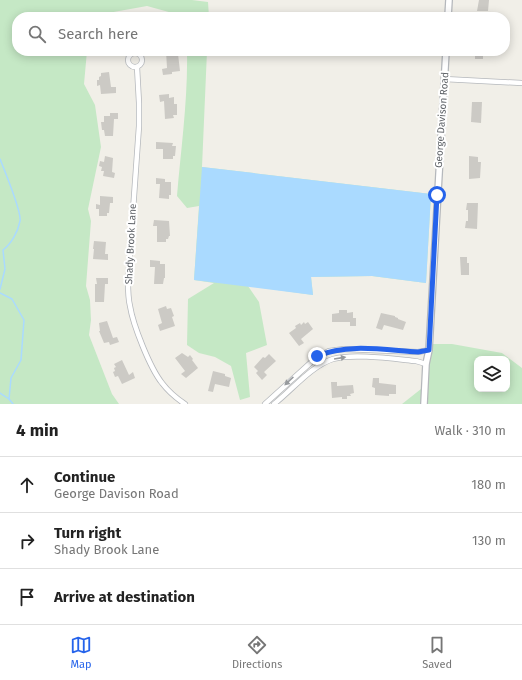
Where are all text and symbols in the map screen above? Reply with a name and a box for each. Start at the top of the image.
search box [12,12,510,56]
icon: search [26,23,48,45]
text: Search here [58,25,138,43]
street label: George Davison Road [433,72,451,168]
route start [428,186,446,204]
street label: Shady Brook Lane [123,203,139,285]
route end [308,347,326,365]
one-way arrow [333,355,346,361]
map controls [474,356,510,392]
button: layers [474,356,510,392]
one-way arrow [284,377,294,386]
text: 4 min [16,420,59,441]
text: Walk · 310 m [435,423,506,438]
text: Continue [54,468,115,486]
icon: ahead [16,474,38,496]
text: 180 m [471,477,506,492]
text: George Davison Road [54,486,179,501]
text: Turn right [54,524,121,542]
icon: right [16,530,38,552]
text: 130 m [472,533,506,548]
text: Shady Brook Lane [54,542,159,557]
icon: arrive [16,586,38,608]
text: Arrive at destination [54,588,195,606]
tab: Map [70,634,92,671]
tab: Directions [232,634,282,671]
tab: Saved [422,634,452,671]

